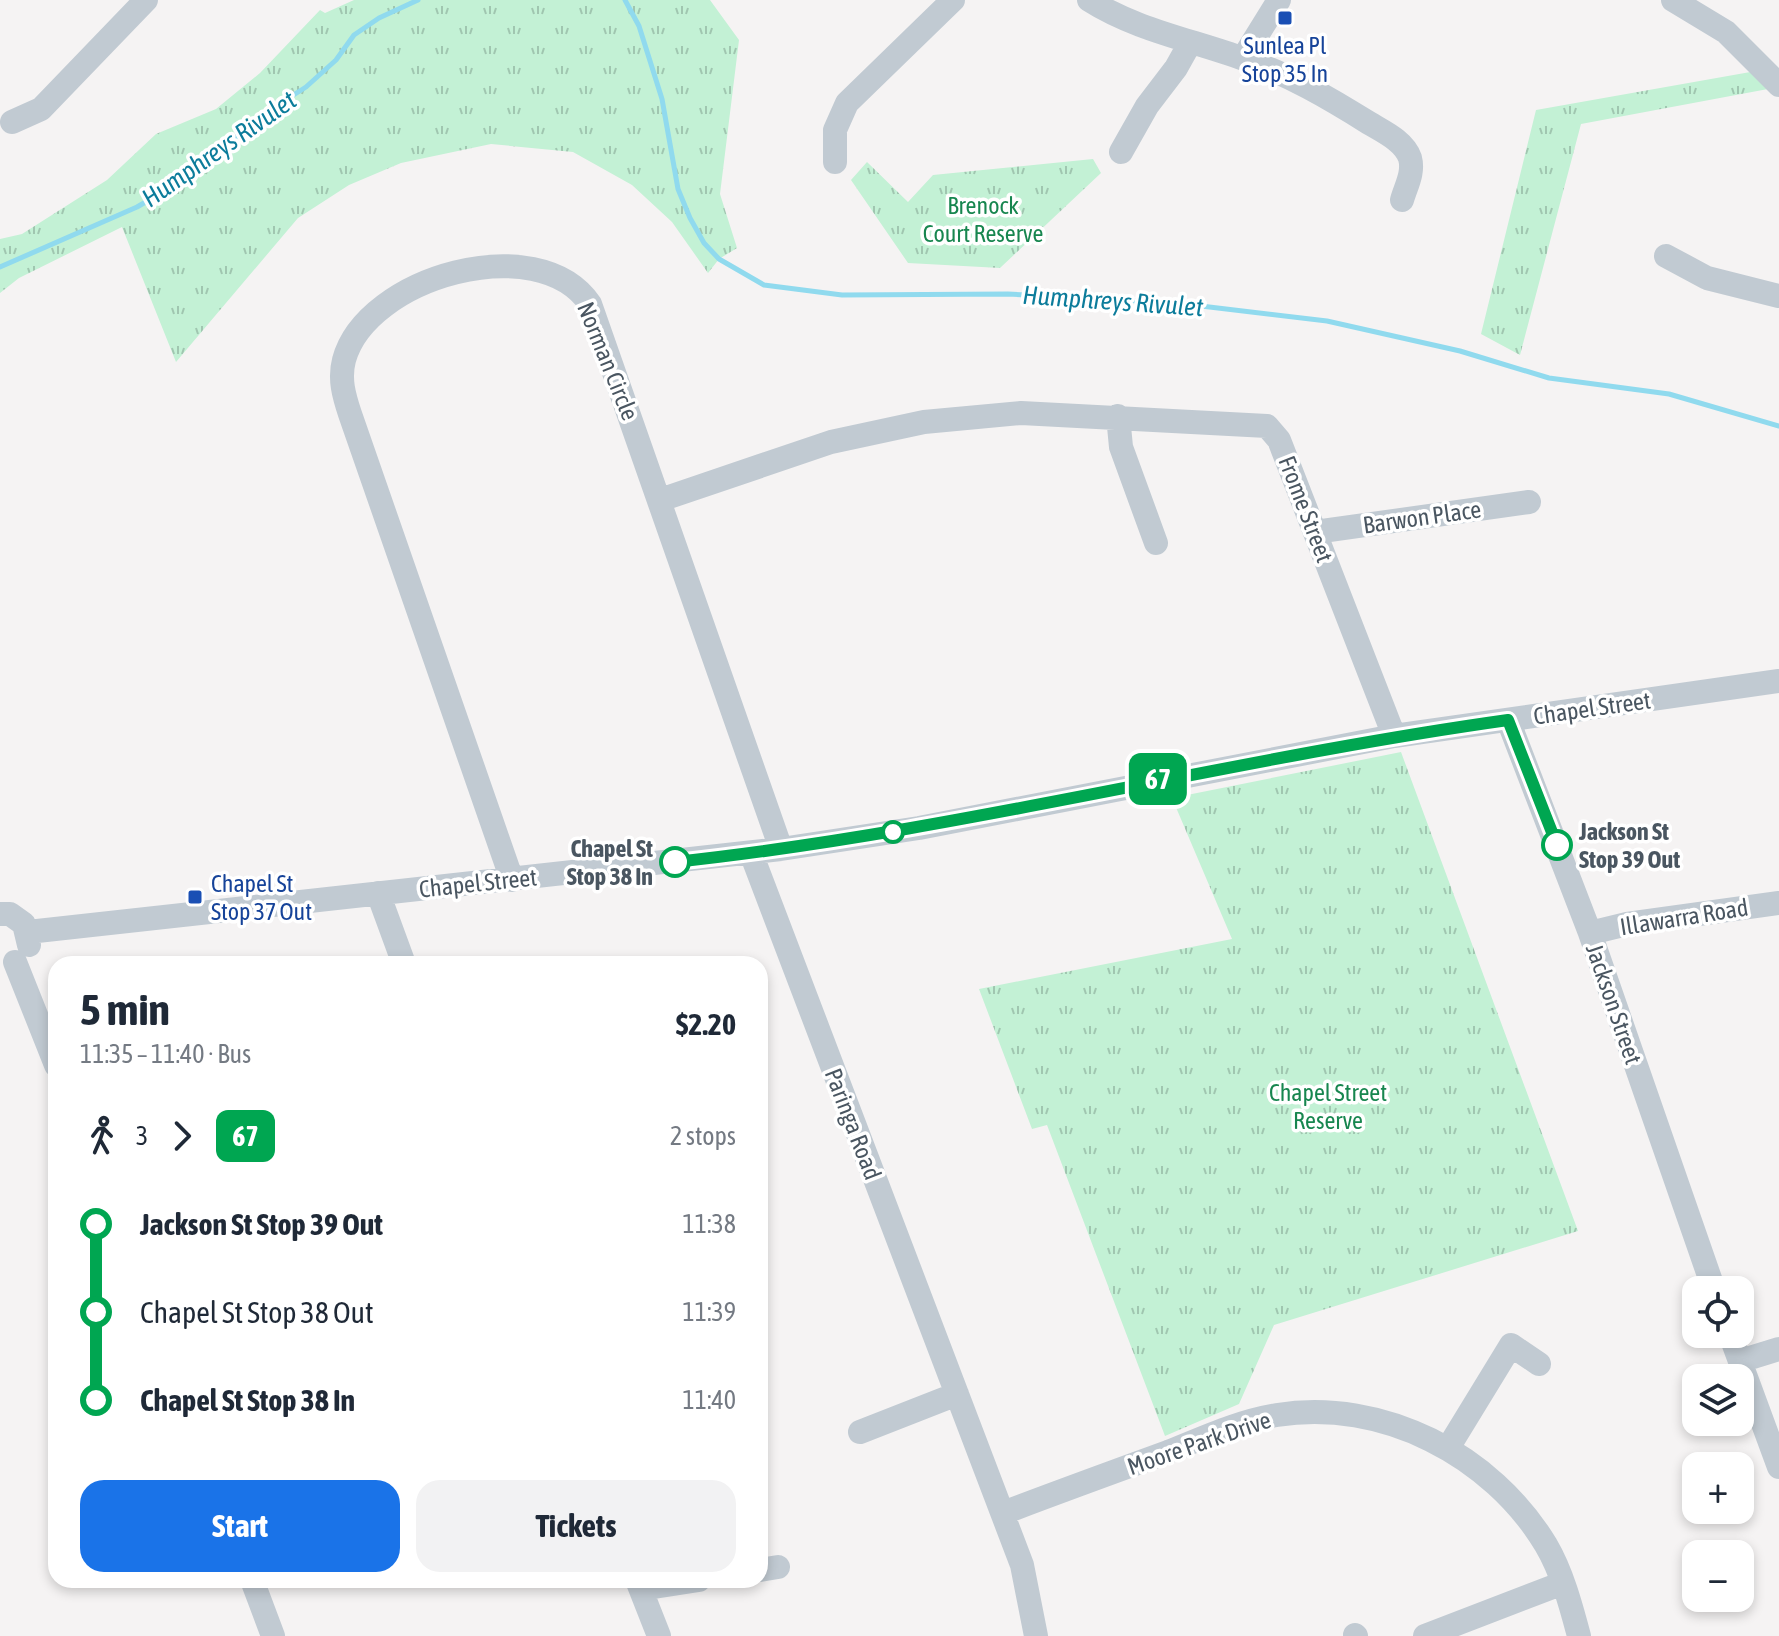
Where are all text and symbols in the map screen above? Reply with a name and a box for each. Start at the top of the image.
marker: Sunlea Pl Stop 35 In [1276,9,1294,27]
place label: Sunlea Pl Stop 35 In [1242,32,1328,87]
water label: Humphreys Rivulet [136,84,302,213]
park label: Brenock Court Reserve [923,192,1043,247]
water label: Humphreys Rivulet [1022,280,1205,322]
street label: Norman Circle [572,298,644,424]
street label: Frome Street [1273,452,1339,566]
street label: Barwon Place [1361,495,1483,539]
street label: Chapel Street [1532,686,1652,730]
line badge: 67 [1122,753,1194,805]
text: 67 [1145,763,1171,795]
place label: Jackson St Stop 39 Out [1578,818,1680,873]
unlabelled marker [882,821,904,843]
marker: Jackson St Stop 39 Out [1542,830,1572,860]
place label: Chapel St Stop 38 In [567,835,653,890]
marker: Chapel St Stop 38 In [660,847,690,877]
street label: Chapel Street [418,863,538,903]
place label: Chapel St Stop 37 Out [211,870,312,925]
marker: Chapel St Stop 37 Out [186,888,204,906]
street label: Illawarra Road [1618,894,1750,940]
street label: Jackson Street [1581,940,1647,1068]
text: 5 min [80,984,170,1034]
text: $2.20 [676,1007,736,1041]
text: 11:35 – 11:40 · Bus [80,1039,251,1069]
street label: Paringa Road [819,1065,887,1183]
park label: Chapel Street Reserve [1269,1079,1387,1134]
icon: walk [80,1114,124,1158]
icon: forward [160,1114,204,1158]
text: 67 [232,1120,259,1152]
text: 3 [136,1121,148,1151]
text: 2 stops [670,1121,736,1151]
text: Jackson St Stop 39 Out [140,1207,383,1241]
text: 11:38 [682,1209,736,1239]
map controls [1682,1276,1754,1612]
button: locate [1682,1276,1754,1348]
text: Chapel St Stop 38 Out [140,1295,374,1329]
text: 11:39 [682,1297,736,1327]
button: layers [1682,1364,1754,1436]
text: Chapel St Stop 38 In [140,1383,355,1417]
text: 11:40 [682,1385,736,1415]
street label: Moore Park Drive [1124,1406,1274,1480]
button: + [1682,1452,1754,1524]
button: Start [80,1480,400,1572]
button: Tickets [416,1480,736,1572]
button: − [1682,1540,1754,1612]

